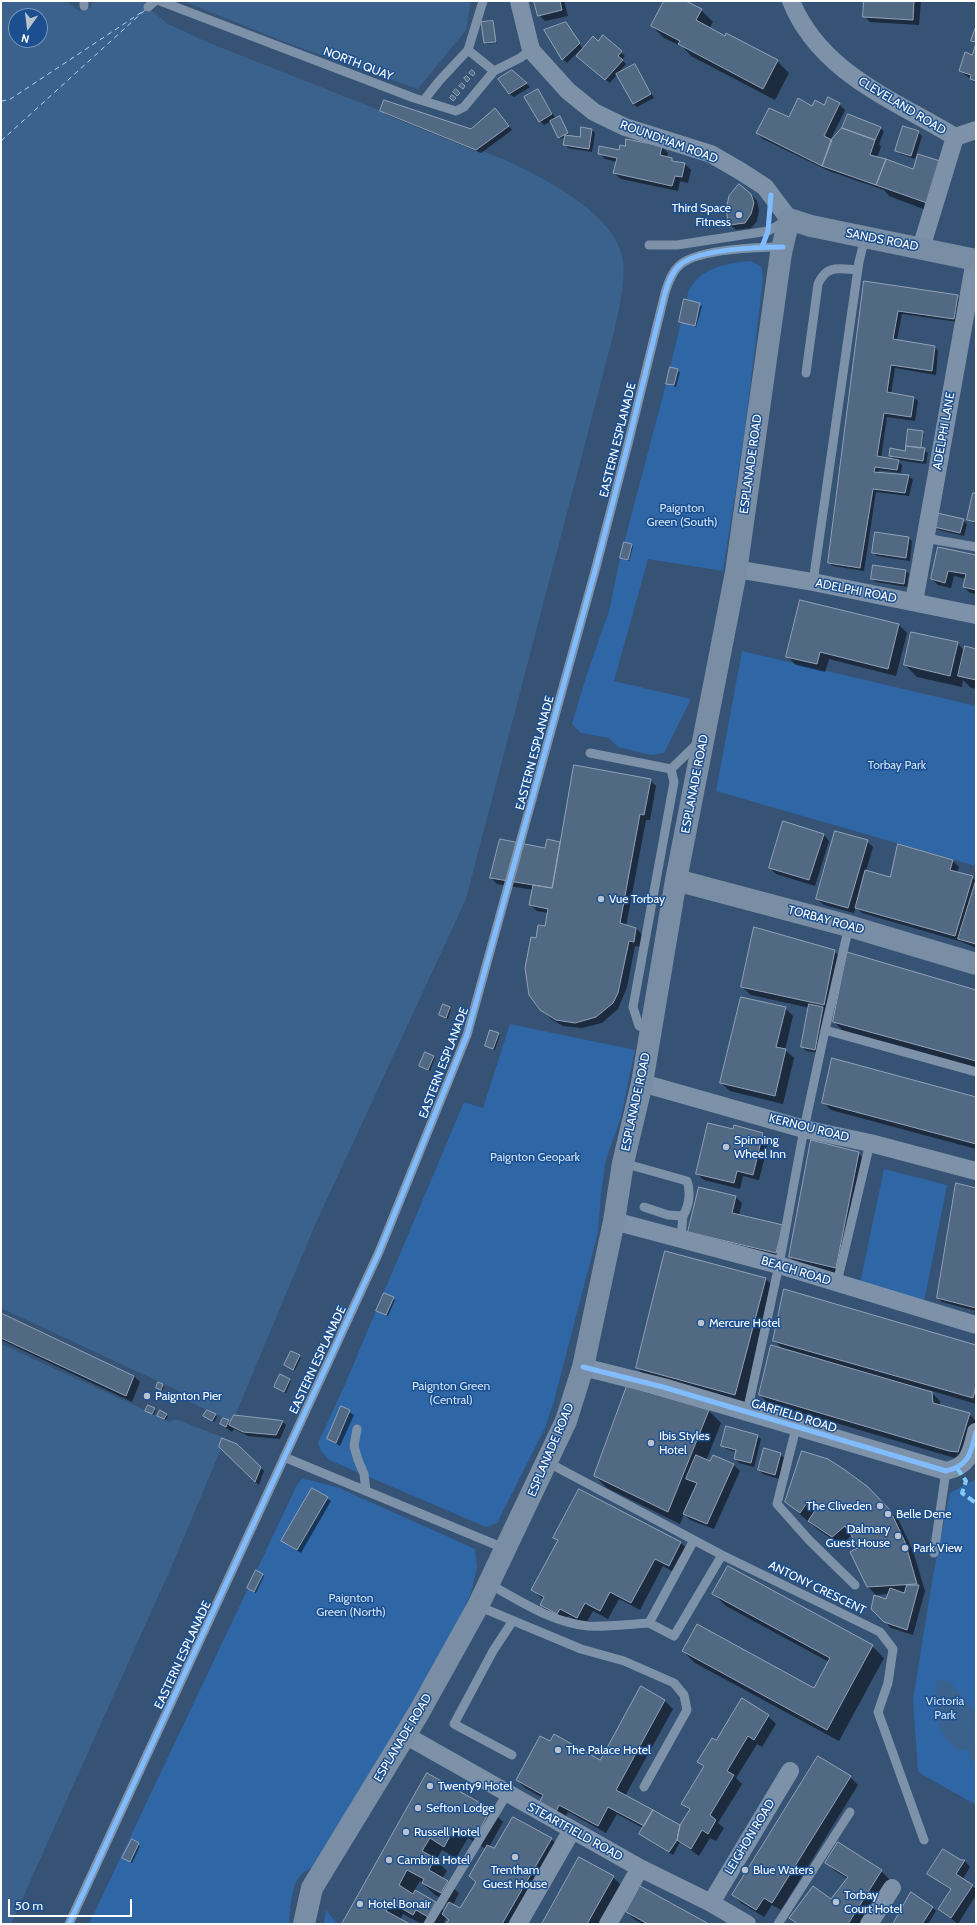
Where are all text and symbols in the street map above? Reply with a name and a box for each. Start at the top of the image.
north arrow [8,8,48,48]
text: N [20,31,31,46]
street label: NORTH QUAY [321,44,395,84]
street label: CLEVELAND ROAD [856,74,948,138]
street label: ROUNDHAM ROAD [618,118,720,166]
place label: Third Space Fitness [672,201,731,229]
marker: Third Space Fitness [734,210,744,220]
street label: SANDS ROAD [844,226,920,254]
street label: EASTERN ESPLANADE [597,381,639,499]
street label: ADELPHI LANE [930,391,958,471]
street label: ESPLANADE ROAD [737,413,765,515]
park label: Paignton Green (South) [647,501,717,529]
street label: ADELPHI ROAD [814,576,898,606]
street label: EASTERN ESPLANADE [513,694,557,812]
street label: ESPLANADE ROAD [678,733,712,835]
park label: Torbay Park [868,758,926,772]
place label: Vue Torbay [609,892,665,906]
marker: Vue Torbay [596,894,606,904]
street label: TORBAY ROAD [786,903,866,937]
street label: EASTERN ESPLANADE [416,1006,472,1120]
street label: ESPLANADE ROAD [619,1051,653,1153]
street label: KERNOU ROAD [767,1111,851,1145]
place label: Spinning Wheel Inn [734,1133,786,1161]
marker: Spinning Wheel Inn [721,1142,731,1152]
park label: Paignton Geopark [490,1150,580,1164]
street label: BEACH ROAD [759,1254,833,1288]
street label: EASTERN ESPLANADE [287,1304,349,1416]
place label: Mercure Hotel [709,1316,780,1330]
marker: Mercure Hotel [696,1318,706,1328]
park label: Paignton Green (Central) [412,1379,490,1407]
place label: Paignton Pier [155,1389,222,1403]
marker: Paignton Pier [142,1391,152,1401]
street label: GARFIELD ROAD [750,1396,838,1436]
street label: ESPLANADE ROAD [525,1401,577,1499]
place label: Ibis Styles Hotel [659,1429,710,1457]
marker: Ibis Styles Hotel [646,1438,656,1448]
place label: The Cliveden [806,1499,872,1513]
marker: The Cliveden [875,1501,885,1511]
place label: Belle Dene [896,1507,951,1521]
marker: Belle Dene [883,1509,893,1519]
place label: Dalmary Guest House [826,1522,890,1550]
marker: Dalmary Guest House [893,1531,903,1541]
place label: Park View [913,1541,963,1555]
marker: Park View [900,1543,910,1553]
street label: ANTONY CRESCENT [766,1558,868,1618]
park label: Paignton Green (North) [316,1591,386,1619]
street label: EASTERN ESPLANADE [152,1599,214,1711]
street label: ESPLANADE ROAD [371,1691,435,1785]
park label: Victoria Park [926,1694,964,1722]
place label: The Palace Hotel [566,1743,651,1757]
marker: The Palace Hotel [553,1745,563,1755]
place label: Twenty9 Hotel [438,1779,512,1793]
marker: Twenty9 Hotel [425,1781,435,1791]
street label: LEIGHON ROAD [722,1797,778,1877]
street label: STEARTFIELD ROAD [525,1800,625,1864]
place label: Sefton Lodge [426,1801,494,1815]
marker: Sefton Lodge [413,1803,423,1813]
place label: Russell Hotel [414,1825,480,1839]
marker: Russell Hotel [401,1827,411,1837]
marker: Trentham Guest House [510,1852,520,1862]
place label: Cambria Hotel [397,1853,470,1867]
marker: Cambria Hotel [384,1855,394,1865]
place label: Trentham Guest House [483,1863,547,1891]
place label: Blue Waters [753,1863,813,1877]
marker: Blue Waters [740,1865,750,1875]
place label: Torbay Court Hotel [844,1888,902,1916]
scale bar [10,1891,134,1917]
place label: Hotel Bonair [368,1897,431,1911]
marker: Torbay Court Hotel [831,1897,841,1907]
text: 50 m [15,1898,43,1913]
marker: Hotel Bonair [355,1899,365,1909]

